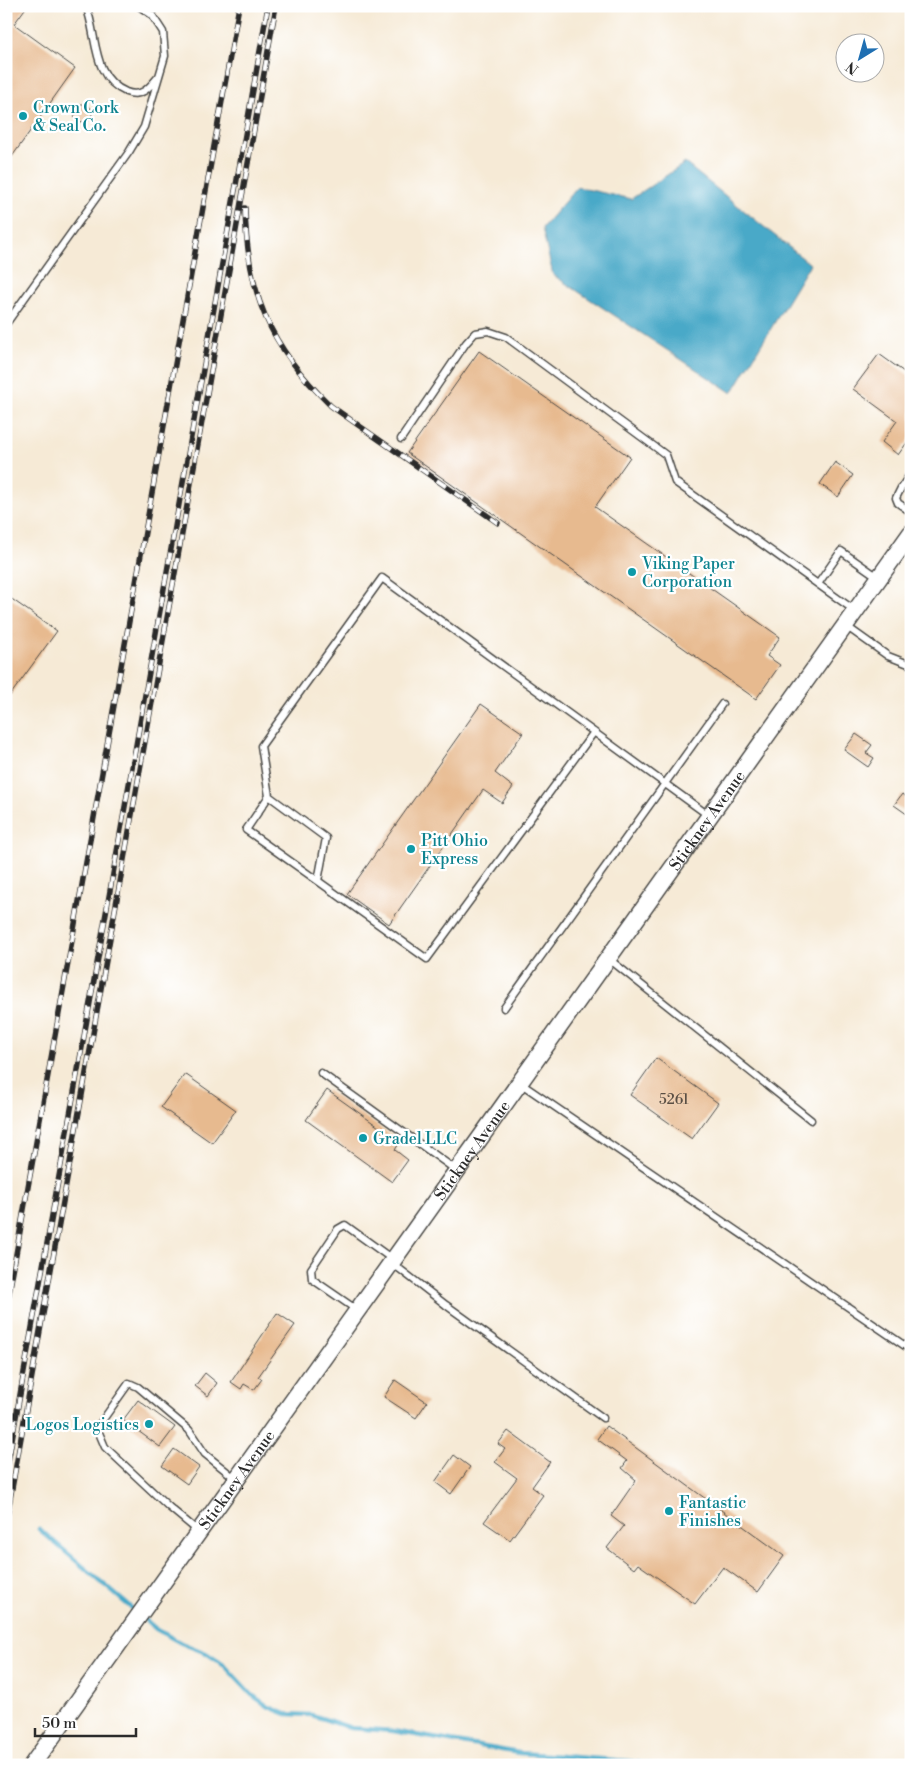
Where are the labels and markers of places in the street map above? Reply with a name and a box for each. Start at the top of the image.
place label: Crown Cork & Seal Co. [33,98,120,136]
marker: Crown Cork & Seal Co. [17,110,29,122]
place label: Viking Paper Corporation [641,554,735,592]
marker: Viking Paper Corporation [626,566,638,578]
place label: Pitt Ohio Express [421,831,488,869]
marker: Pitt Ohio Express [405,843,417,855]
place label: Gradel LLC [373,1129,457,1149]
marker: Gradel LLC [357,1132,369,1144]
place label: Logos Logistics [26,1415,139,1435]
marker: Logos Logistics [143,1418,155,1430]
place label: Fantastic Finishes [679,1493,746,1531]
marker: Fantastic Finishes [663,1505,675,1517]

